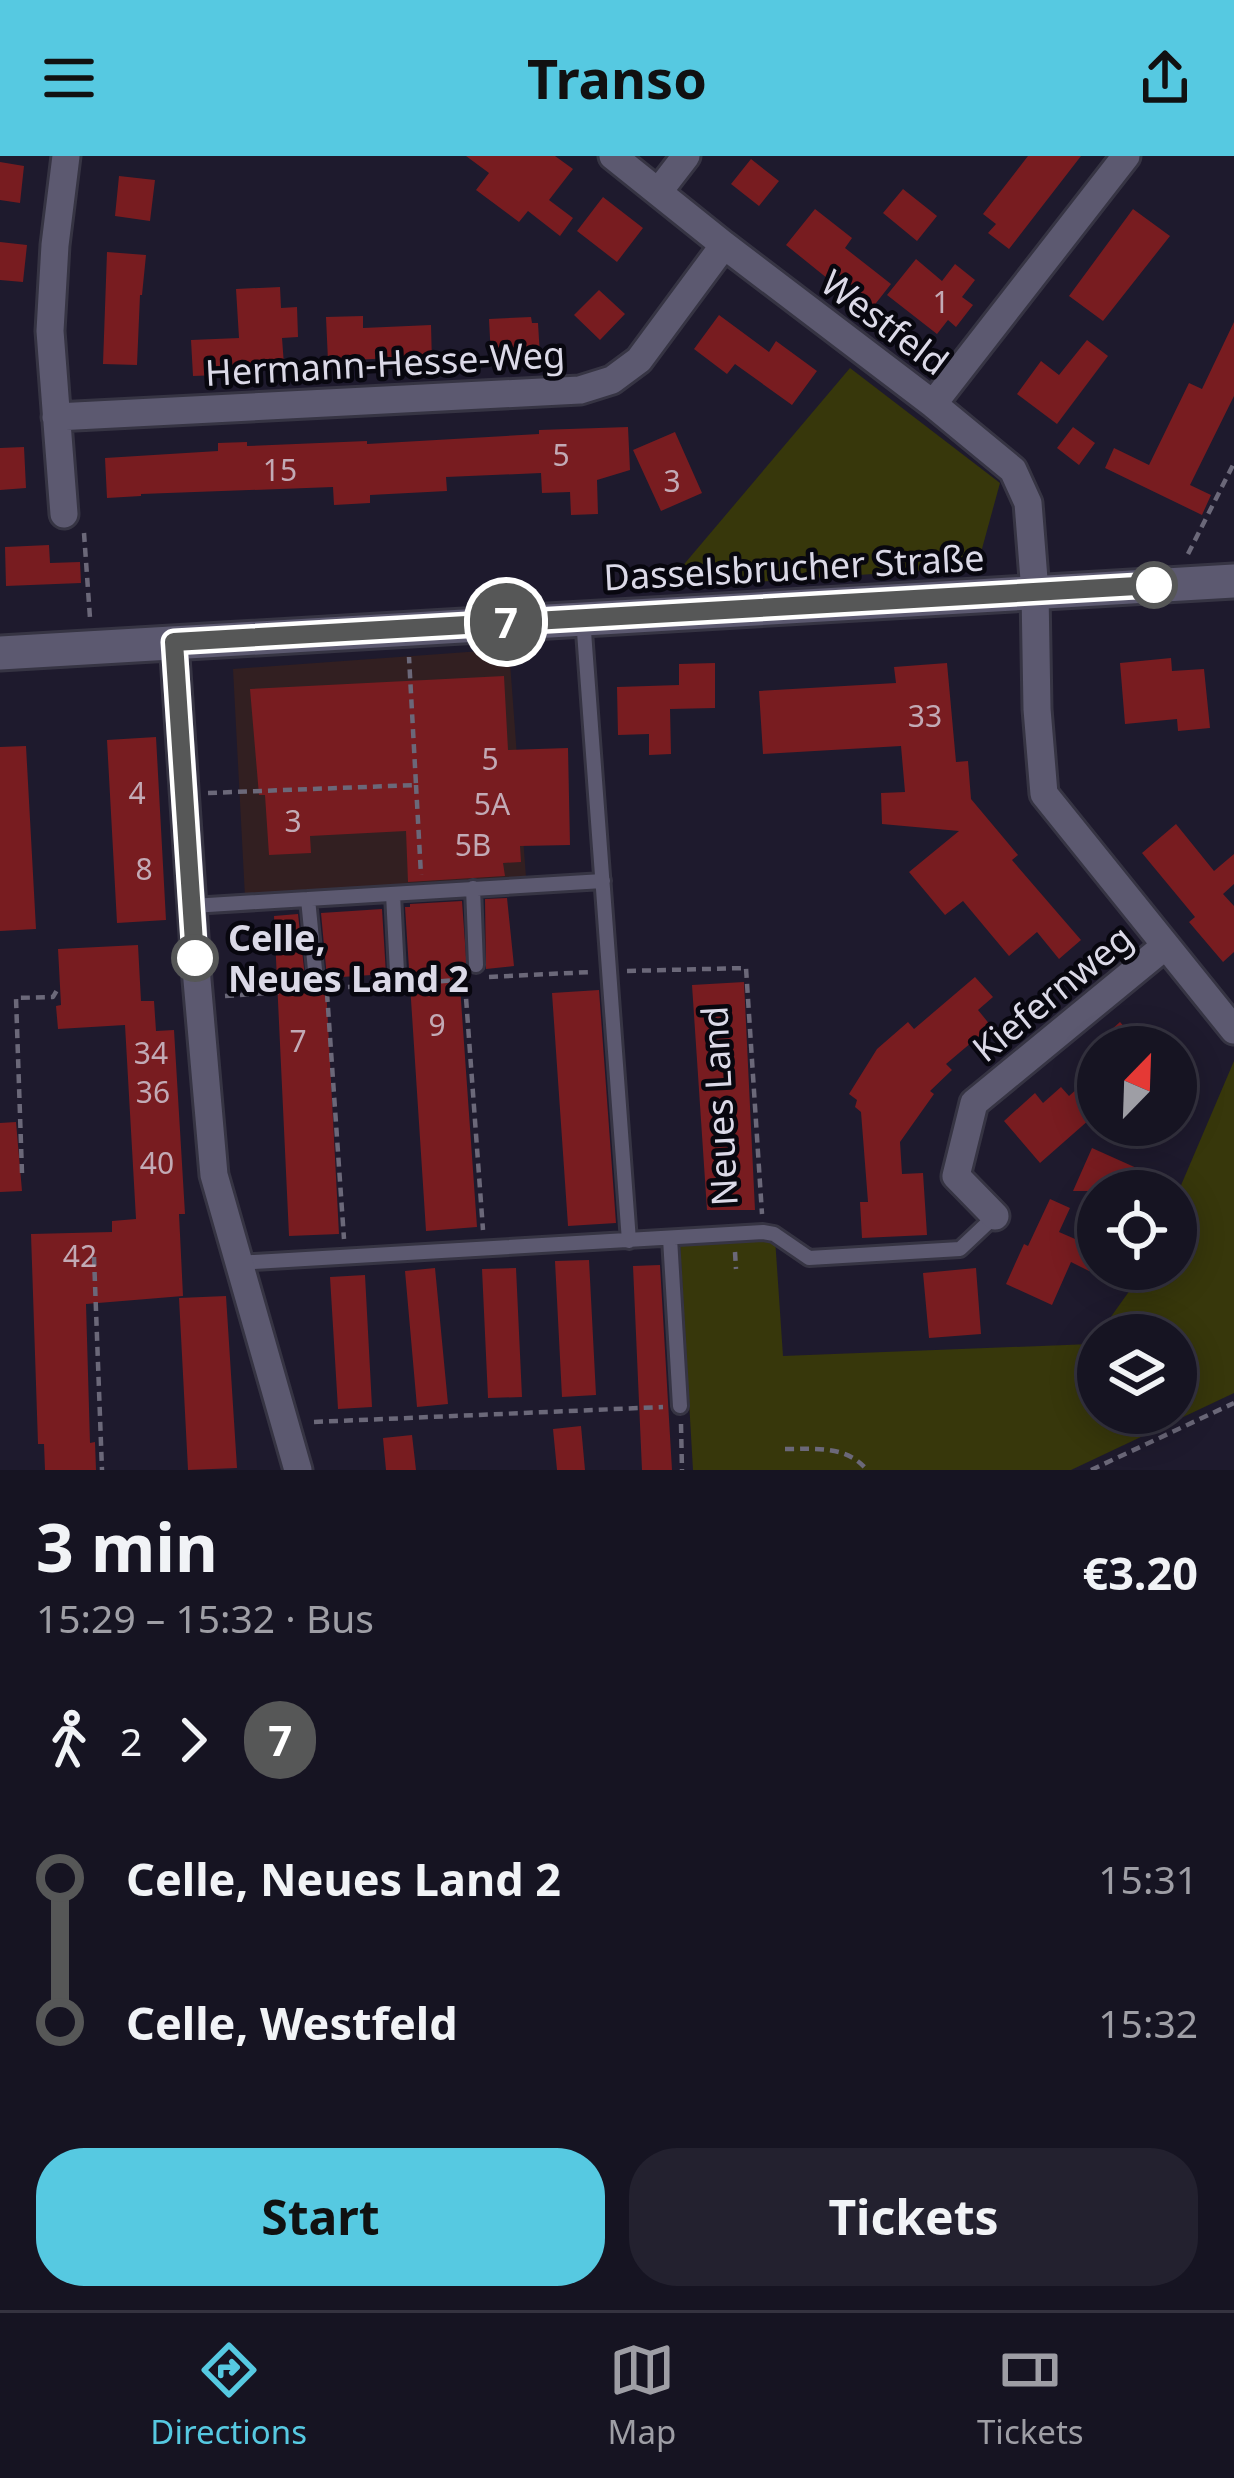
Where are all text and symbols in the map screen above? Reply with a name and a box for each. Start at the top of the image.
text: Transo [527,41,707,115]
icon: menu [36,45,102,111]
icon: share [1132,45,1198,111]
street label: Westfeld [811,258,959,386]
house number: 1 [932,281,950,322]
street label: Hermann-Hesse-Weg [204,329,566,397]
house number: 5 [552,434,570,475]
house number: 15 [263,449,297,490]
house number: 3 [663,460,681,501]
street label: Dasselsbrucher Straße [602,533,986,601]
unlabelled marker [1132,563,1176,607]
line badge: 7 [467,583,545,661]
text: 7 [494,593,518,650]
house number: 33 [908,695,942,736]
house number: 5 [481,738,499,779]
house number: 4 [128,772,146,813]
house number: 5A [474,783,511,824]
house number: 3 [284,800,302,841]
house number: 5B [455,824,491,865]
house number: 8 [135,848,153,889]
place label: Celle, Neues Land 2 [228,913,469,1003]
street label: Kiefernweg [962,913,1142,1073]
marker: Celle, Neues Land 2 [173,936,217,980]
house number: 9 [428,1004,446,1045]
street label: Neues Land [689,1005,749,1207]
house number: 7 [289,1020,307,1061]
north arrow [1077,1026,1197,1146]
map controls [1077,1026,1197,1434]
house number: 34 [134,1032,168,1073]
house number: 36 [136,1071,170,1112]
house number: 40 [140,1142,174,1183]
button: locate [1077,1170,1197,1290]
house number: 42 [63,1235,97,1276]
button: layers [1077,1314,1197,1434]
text: 3 min [36,1501,218,1591]
text: €3.20 [1082,1542,1198,1603]
text: 15:29 – 15:32 · Bus [36,1591,374,1644]
icon: walk [36,1707,102,1773]
icon: forward [160,1707,226,1773]
text: 7 [268,1711,292,1768]
text: 2 [120,1714,142,1767]
text: Celle, Neues Land 2 [126,1848,561,1909]
text: 15:31 [1098,1852,1198,1905]
text: Celle, Westfeld [126,1992,458,2053]
text: 15:32 [1098,1996,1198,2049]
button: Start [36,2148,605,2286]
button: Tickets [629,2148,1198,2286]
tab: Directions [150,2337,307,2454]
tab: Map [608,2337,676,2454]
tab: Tickets [977,2337,1084,2454]

